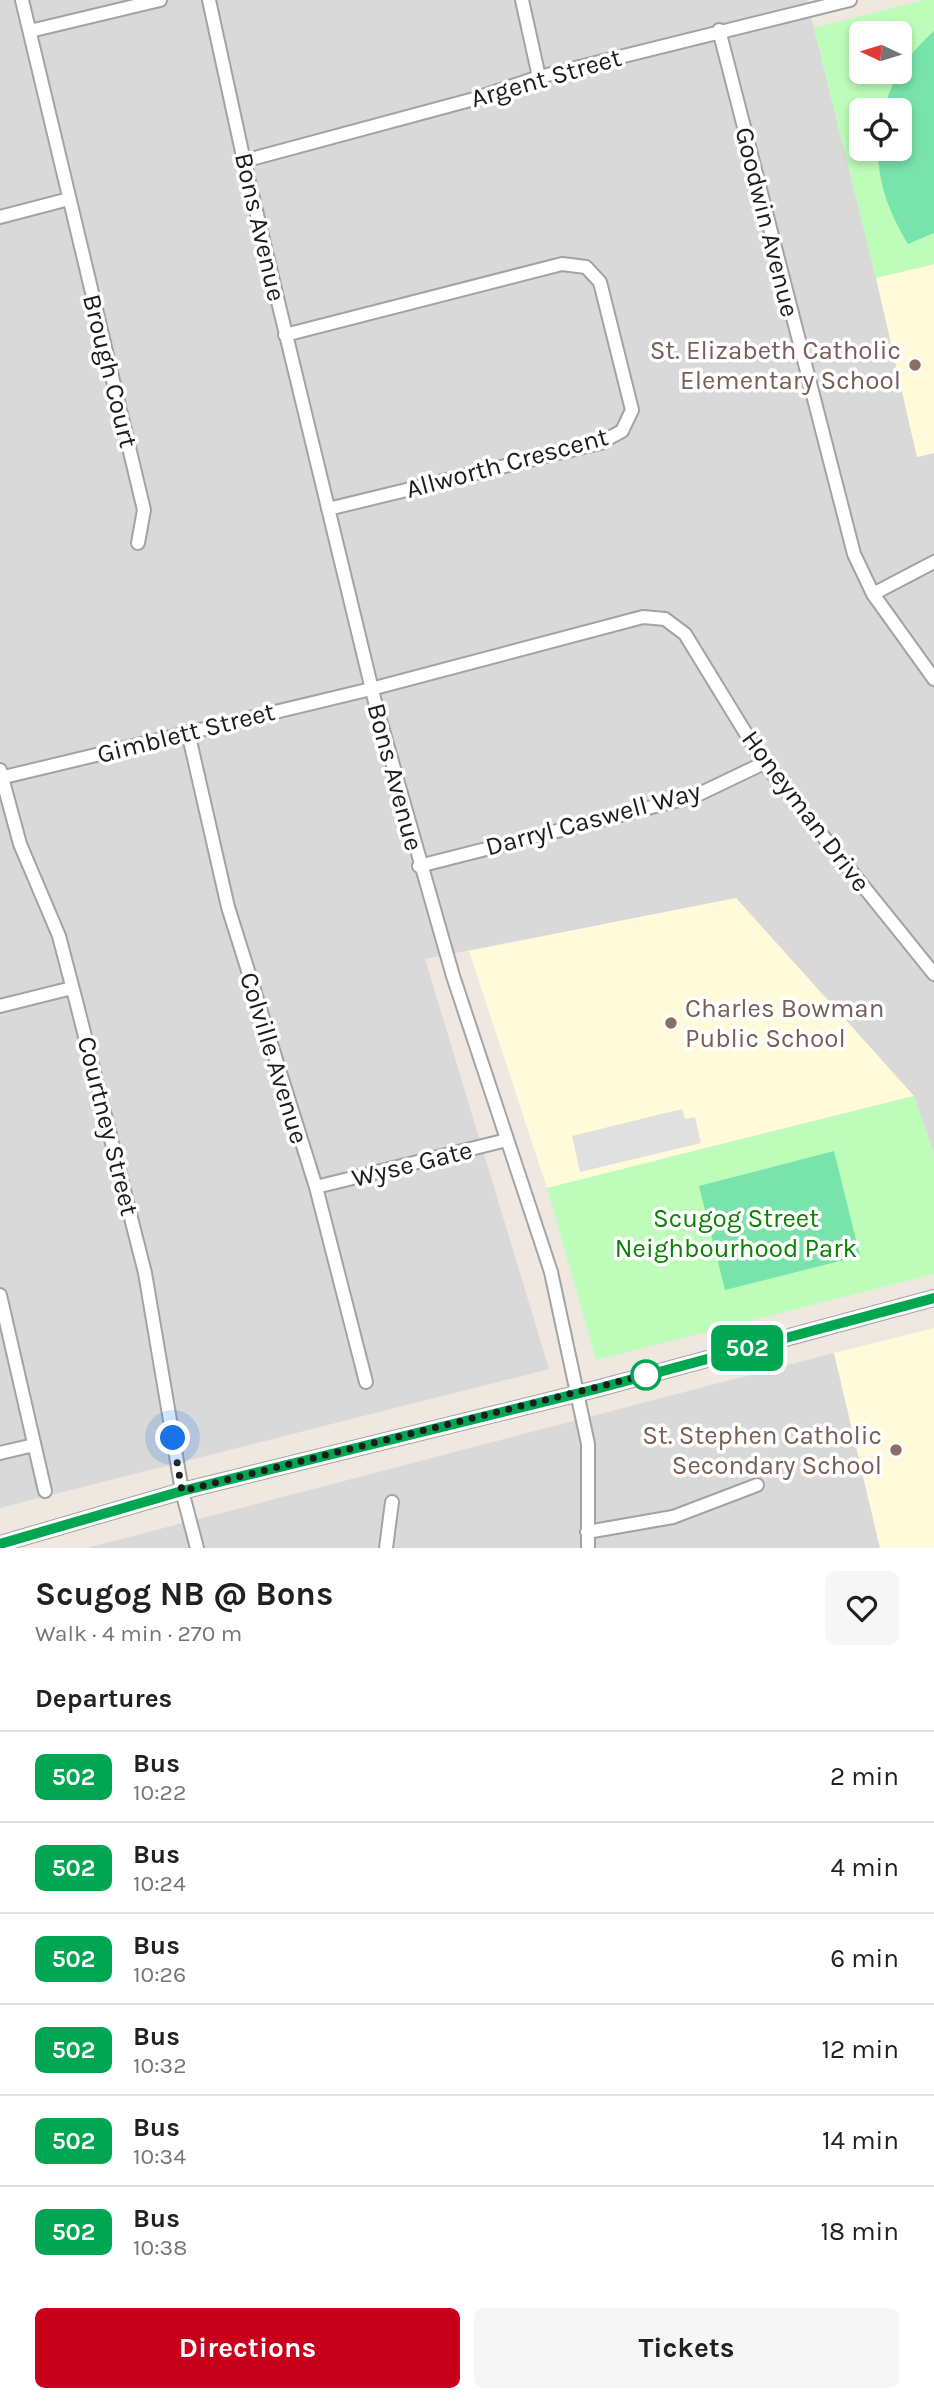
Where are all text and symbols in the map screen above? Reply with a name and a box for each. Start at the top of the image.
north arrow [849,21,912,84]
map controls [849,21,912,161]
street label: Argent Street [467,42,625,114]
button: locate [849,98,912,161]
street label: Goodwin Avenue [728,124,806,320]
street label: Bons Avenue [228,150,292,304]
street label: Brough Court [76,291,144,451]
place label: St. Elizabeth Catholic Elementary School [650,335,901,396]
marker: St. Elizabeth Catholic Elementary School [907,357,923,373]
street label: Allworth Crescent [402,421,612,505]
street label: Gimblett Street [94,696,278,770]
street label: Bons Avenue [360,700,430,854]
street label: Honeyman Drive [735,724,877,898]
street label: Darryl Caswell Way [482,775,704,863]
street label: Colville Avenue [233,968,315,1148]
place label: Charles Bowman Public School [685,993,884,1054]
marker: Charles Bowman Public School [663,1015,679,1031]
street label: Courtney Street [71,1033,145,1219]
street label: Wyse Gate [349,1134,475,1194]
park label: Scugog Street Neighbourhood Park [615,1203,857,1264]
line badge: 502 [707,1325,787,1371]
text: 502 [725,1334,769,1362]
unlabelled marker [631,1360,661,1390]
your location [155,1420,190,1455]
place label: St. Stephen Catholic Secondary School [642,1420,882,1481]
marker: St. Stephen Catholic Secondary School [888,1442,904,1458]
button: heart [825,1571,899,1645]
text: Scugog NB @ Bons [35,1575,333,1613]
text: Walk · 4 min · 270 m [35,1620,242,1647]
text: Departures [35,1683,172,1714]
text: Bus [133,1748,180,1779]
text: 2 min [830,1761,899,1792]
text: 502 [52,1763,95,1791]
text: 10:22 [133,1779,186,1806]
text: Bus [133,1839,180,1870]
text: 4 min [831,1852,899,1883]
text: 502 [52,1854,95,1882]
text: 10:24 [133,1870,186,1897]
text: Bus [133,1930,180,1961]
text: 6 min [830,1943,899,1974]
text: 502 [52,1945,95,1973]
text: 10:26 [133,1961,186,1988]
text: Bus [133,2021,180,2052]
text: 12 min [821,2034,899,2065]
text: 502 [52,2036,95,2064]
text: 10:32 [133,2052,186,2079]
text: Bus [133,2112,180,2143]
text: 14 min [822,2125,899,2156]
text: 502 [52,2127,95,2155]
text: 10:34 [133,2143,186,2170]
text: Bus [133,2203,180,2234]
text: 18 min [820,2216,899,2247]
text: 502 [52,2218,95,2246]
text: 10:38 [133,2234,187,2261]
button: Directions [35,2308,460,2388]
button: Tickets [474,2308,899,2388]

